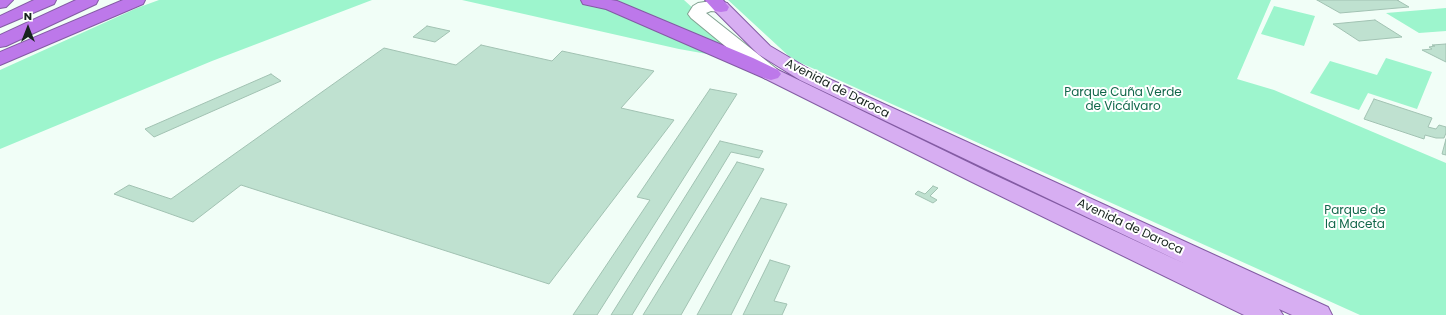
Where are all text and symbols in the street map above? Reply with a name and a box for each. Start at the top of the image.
north arrow [8,8,48,48]
text: N [24,8,32,24]
street label: Avenida de Daroca [782,56,892,122]
park label: Parque Cuña Verde de Vicálvaro [1064,86,1182,114]
street label: Avenida de Daroca [1075,196,1185,258]
park label: Parque de la Maceta [1324,204,1386,232]

